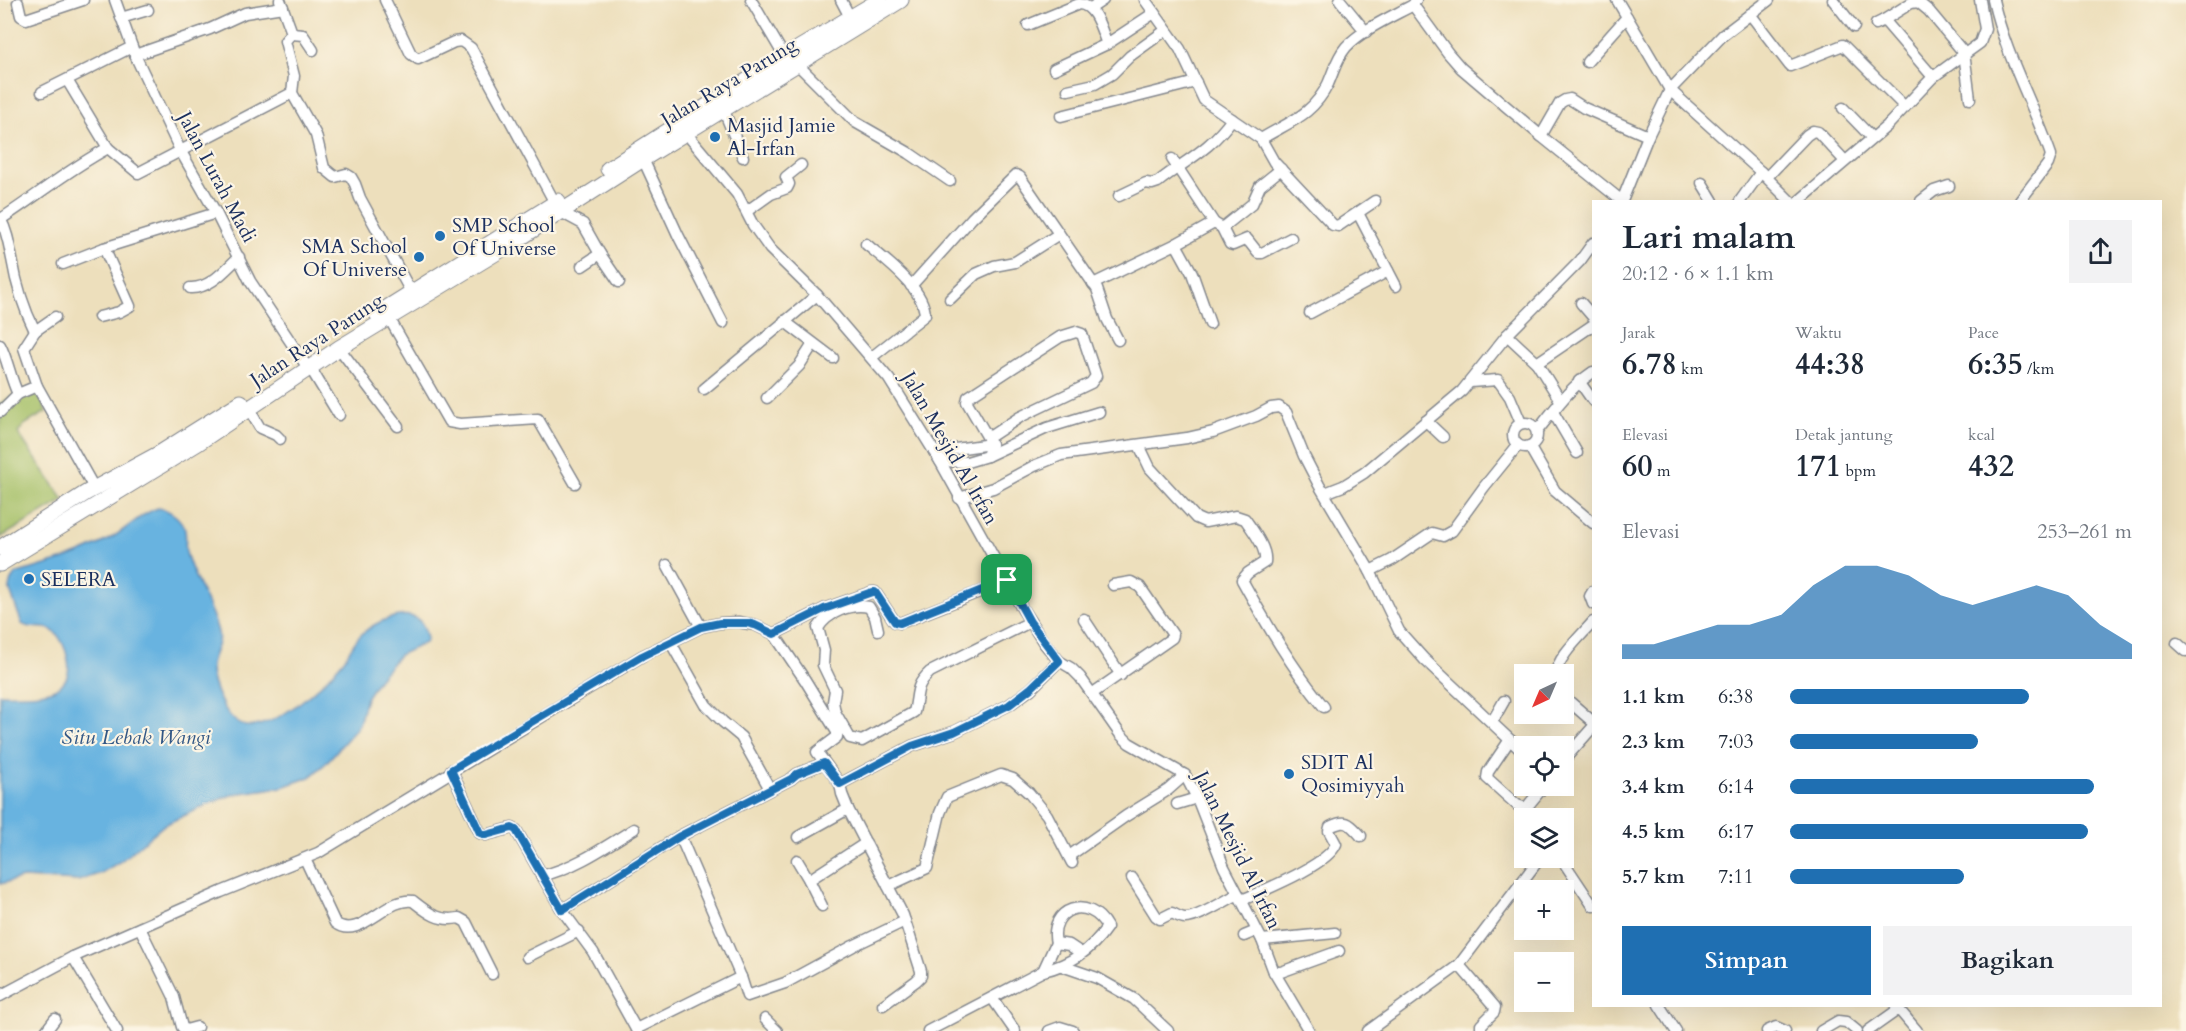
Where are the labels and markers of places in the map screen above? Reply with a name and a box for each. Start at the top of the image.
place label: Masjid Jamie Al-Irfan [727,112,835,162]
marker: Masjid Jamie Al-Irfan [708,130,722,144]
place label: SMP School Of Universe [452,212,556,262]
marker: SMP School Of Universe [433,229,447,243]
place label: SMA School Of Universe [302,233,407,283]
marker: SMA School Of Universe [412,250,426,264]
pin [981,554,1032,605]
place label: SELERA [41,566,117,593]
marker: SELERA [22,572,36,586]
place label: SDIT Al Qosimiyyah [1301,749,1405,799]
marker: SDIT Al Qosimiyyah [1282,767,1296,781]

